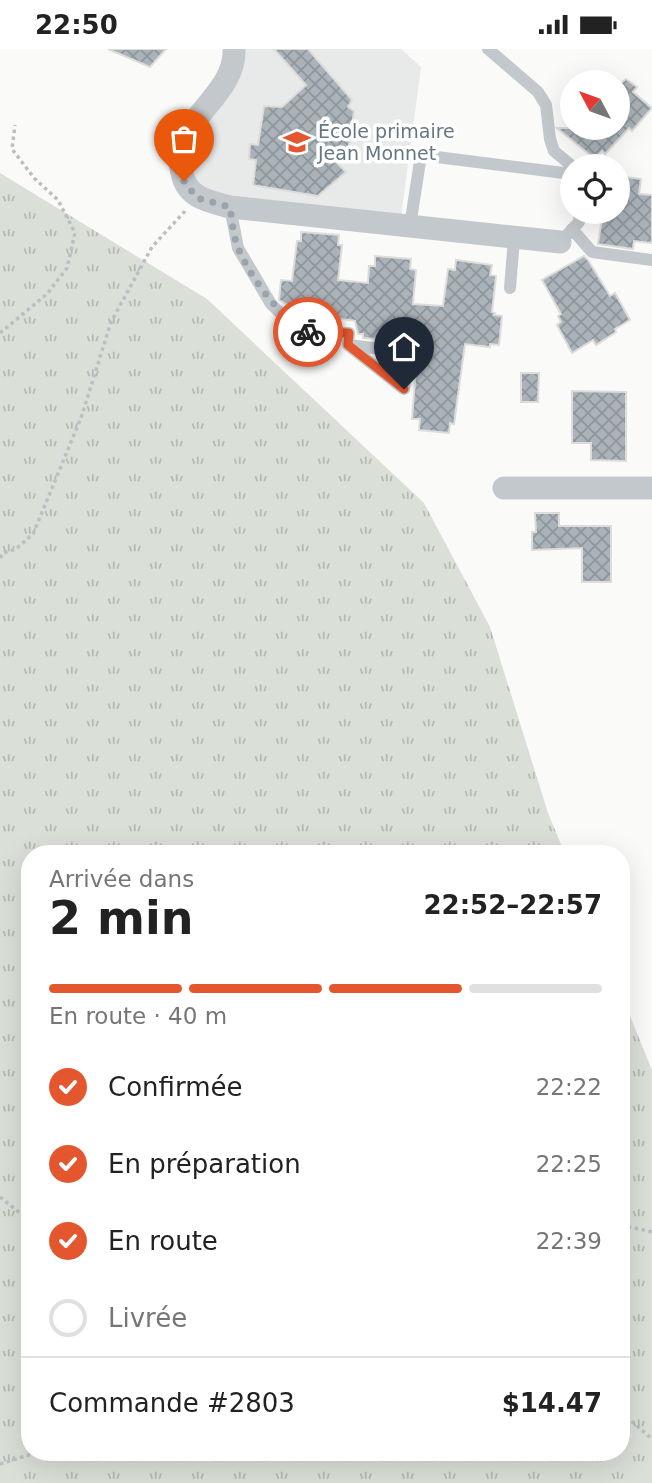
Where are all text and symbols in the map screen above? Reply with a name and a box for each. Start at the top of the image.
text: 22:50 [35,10,118,40]
north arrow [560,70,630,140]
map controls [560,70,630,224]
pin [154,109,214,181]
icon: bag [165,120,203,158]
place label: École primaire Jean Monnet [317,120,455,164]
school or university icon: École primaire Jean Monnet [282,127,312,157]
button: locate [560,154,630,224]
courier [273,297,343,367]
icon: bike [289,313,327,351]
pin [374,317,434,389]
icon: home [385,328,423,366]
text: Arrivée dans [49,866,194,892]
text: 22:52–22:57 [423,890,602,920]
text: 2 min [49,891,193,945]
text: En route · 40 m [49,1003,227,1029]
icon: check [49,1068,87,1106]
text: Confirmée [108,1072,242,1102]
text: 22:22 [536,1074,602,1100]
icon: check [49,1145,87,1183]
text: En préparation [108,1149,301,1179]
text: 22:25 [536,1151,602,1177]
icon: check [49,1222,87,1260]
text: En route [108,1226,218,1256]
text: 22:39 [536,1228,602,1254]
text: Livrée [108,1303,187,1333]
text: Commande #2803 [49,1388,295,1418]
text: $14.47 [502,1388,602,1418]

